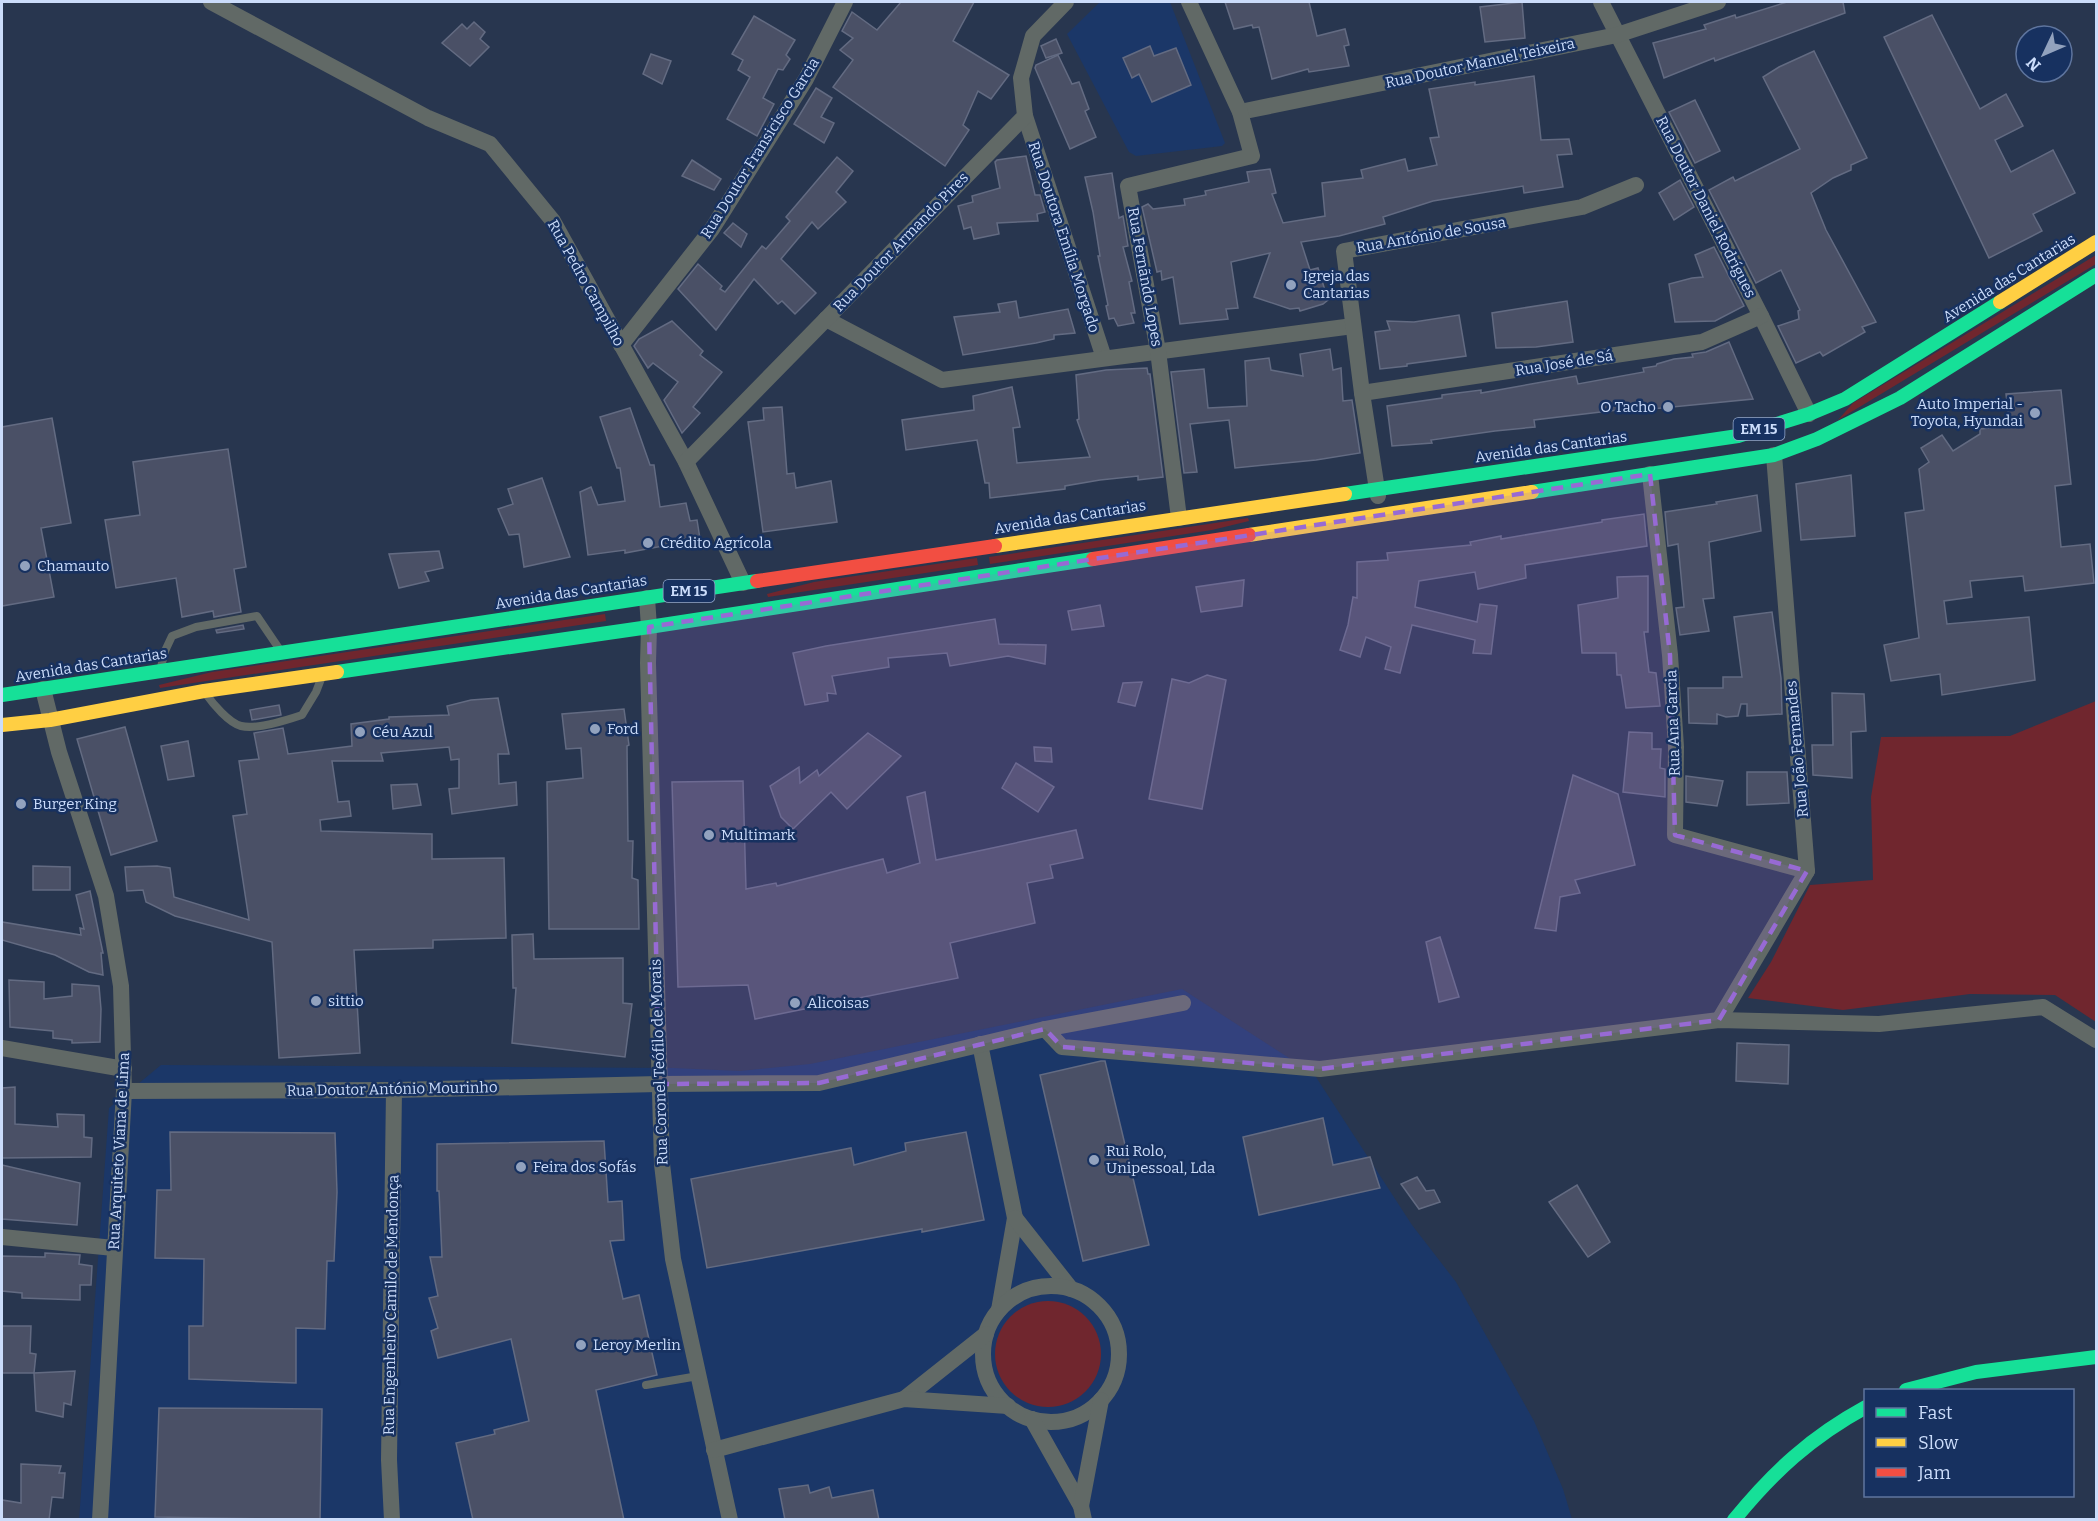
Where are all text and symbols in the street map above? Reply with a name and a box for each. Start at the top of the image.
north arrow [2014,24,2074,84]
street label: Rua Doutor Manuel Teixeira [1384,34,1576,92]
text: N [2022,53,2045,75]
street label: Rua Doutor Fransicisco Garcia [697,54,823,242]
street label: Rua Doutor Daniel Rodrígues [1652,113,1760,301]
street label: Rua Doutora Emília Morgado [1025,139,1103,335]
street label: Rua Doutor Armando Pires [830,169,972,315]
street label: Rua Fernãndo Lopes [1124,206,1166,348]
street label: Rua António de Sousa [1355,213,1507,257]
street label: Rua Pedro Campilho [544,217,628,349]
street label: Avenida das Cantarias [1939,230,2079,326]
place label: Igreja das Cantarias [1303,267,1370,302]
marker: Igreja das Cantarias [1284,278,1298,292]
street label: Rua José de Sá [1514,346,1614,380]
place label: Auto Imperial - Toyota, Hyundai [1911,395,2024,430]
place label: O Tacho [1600,398,1656,416]
marker: O Tacho [1661,400,1675,414]
marker: Auto Imperial - Toyota, Hyundai [2028,406,2042,420]
road number: EM 15 [1734,418,1784,440]
street label: Avenida das Cantarias [1474,427,1628,467]
street label: Avenida das Cantarias [993,496,1147,538]
place label: Crédito Agrícola [660,534,772,552]
marker: Crédito Agrícola [641,536,655,550]
place label: Chamauto [37,557,109,575]
marker: Chamauto [18,559,32,573]
street label: Avenida das Cantarias [494,571,648,613]
road number: EM 15 [664,580,714,602]
street label: Avenida das Cantarias [14,644,168,686]
street label: Rua Ana Garcia [1662,669,1684,777]
street label: Rua João Fernandes [1782,680,1812,818]
place label: Ford [607,720,639,738]
marker: Ford [588,722,602,736]
place label: Céu Azul [372,723,433,741]
marker: Céu Azul [353,725,367,739]
place label: Burger King [33,795,117,813]
marker: Burger King [14,797,28,811]
place label: Multimark [721,826,796,844]
marker: Multimark [702,828,716,842]
street label: Rua Coronel Teófilo de Morais [646,959,672,1165]
place label: sittio [328,992,364,1010]
marker: sittio [309,994,323,1008]
place label: Alicoisas [807,994,869,1012]
marker: Alicoisas [788,996,802,1010]
street label: Rua Arquiteto Viana de Lima [105,1052,133,1250]
street label: Rua Doutor António Mourinho [286,1078,498,1100]
place label: Rui Rolo, Unipessoal, Lda [1106,1142,1215,1177]
marker: Rui Rolo, Unipessoal, Lda [1087,1153,1101,1167]
place label: Feira dos Sofás [533,1158,636,1176]
marker: Feira dos Sofás [514,1160,528,1174]
street label: Rua Engenheiro Camilo de Mendonça [380,1175,402,1435]
place label: Leroy Merlin [593,1336,681,1354]
marker: Leroy Merlin [574,1338,588,1352]
legend [1864,1389,2074,1497]
text: Fast [1918,1402,1953,1424]
text: Slow [1918,1432,1959,1454]
text: Jam [1917,1462,1951,1484]

